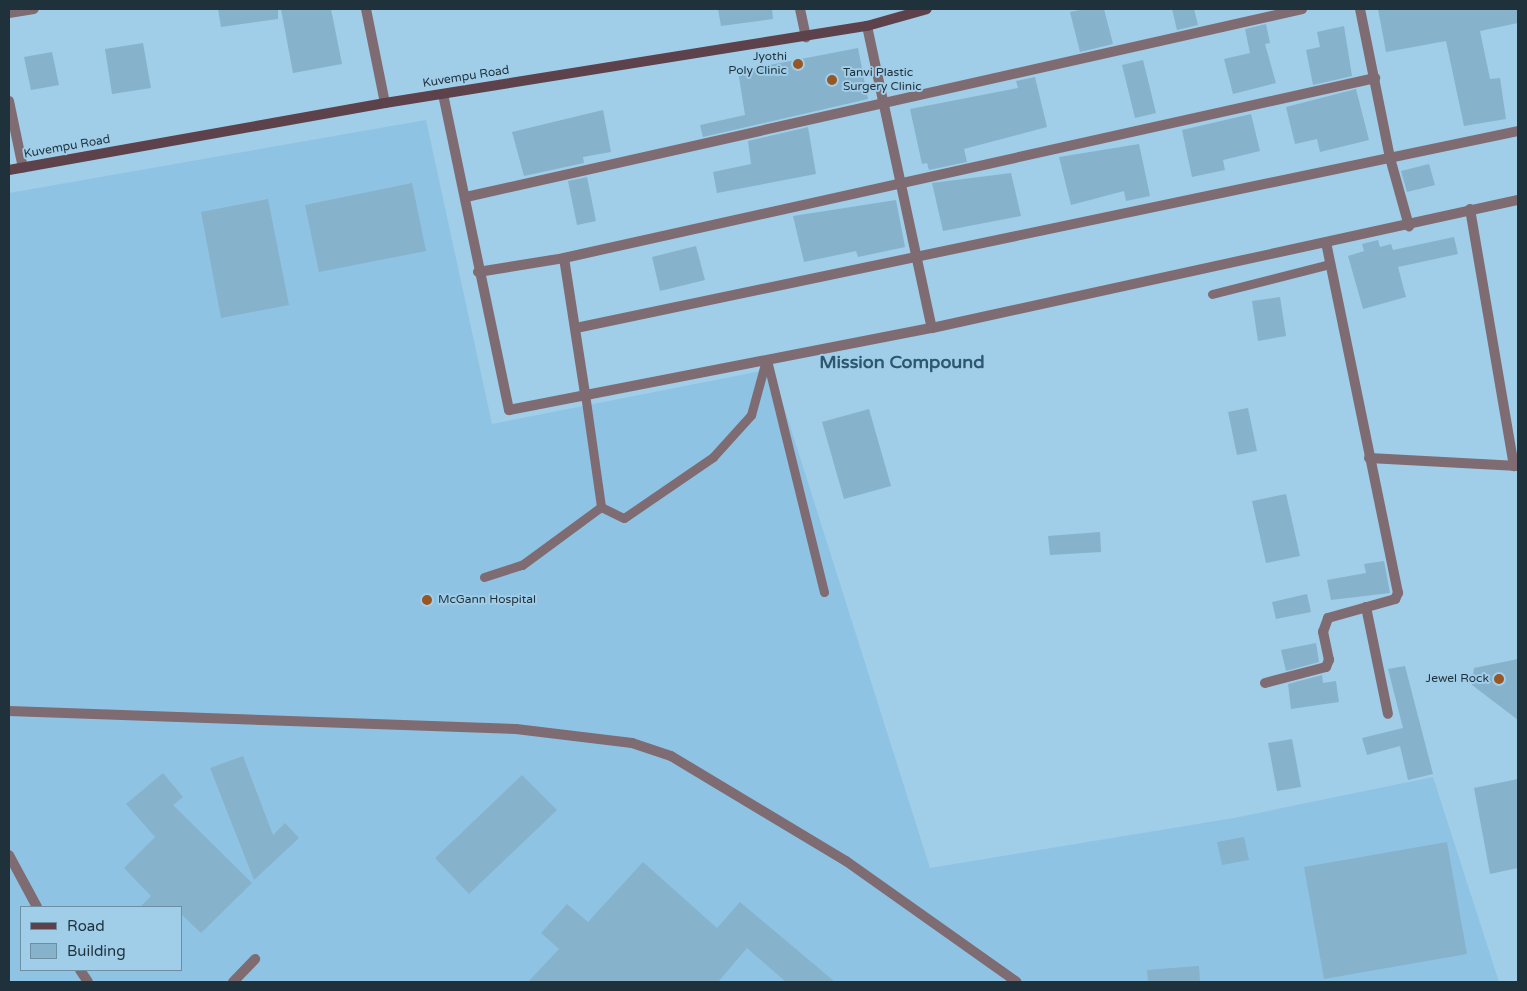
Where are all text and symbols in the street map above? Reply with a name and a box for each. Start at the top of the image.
place label: Jyothi Poly Clinic [728,50,787,78]
marker: Jyothi Poly Clinic [791,57,805,71]
street label: Kuvempu Road [422,63,510,91]
place label: Tanvi Plastic Surgery Clinic [843,66,922,94]
marker: Tanvi Plastic Surgery Clinic [825,73,839,87]
street label: Kuvempu Road [23,132,111,162]
district label: Mission Compound [819,351,985,373]
marker: McGann Hospital [420,593,434,607]
place label: McGann Hospital [438,593,536,607]
place label: Jewel Rock [1426,672,1489,686]
marker: Jewel Rock [1493,673,1505,685]
legend [20,906,182,971]
text: Road [67,917,105,935]
text: Building [67,942,126,960]

